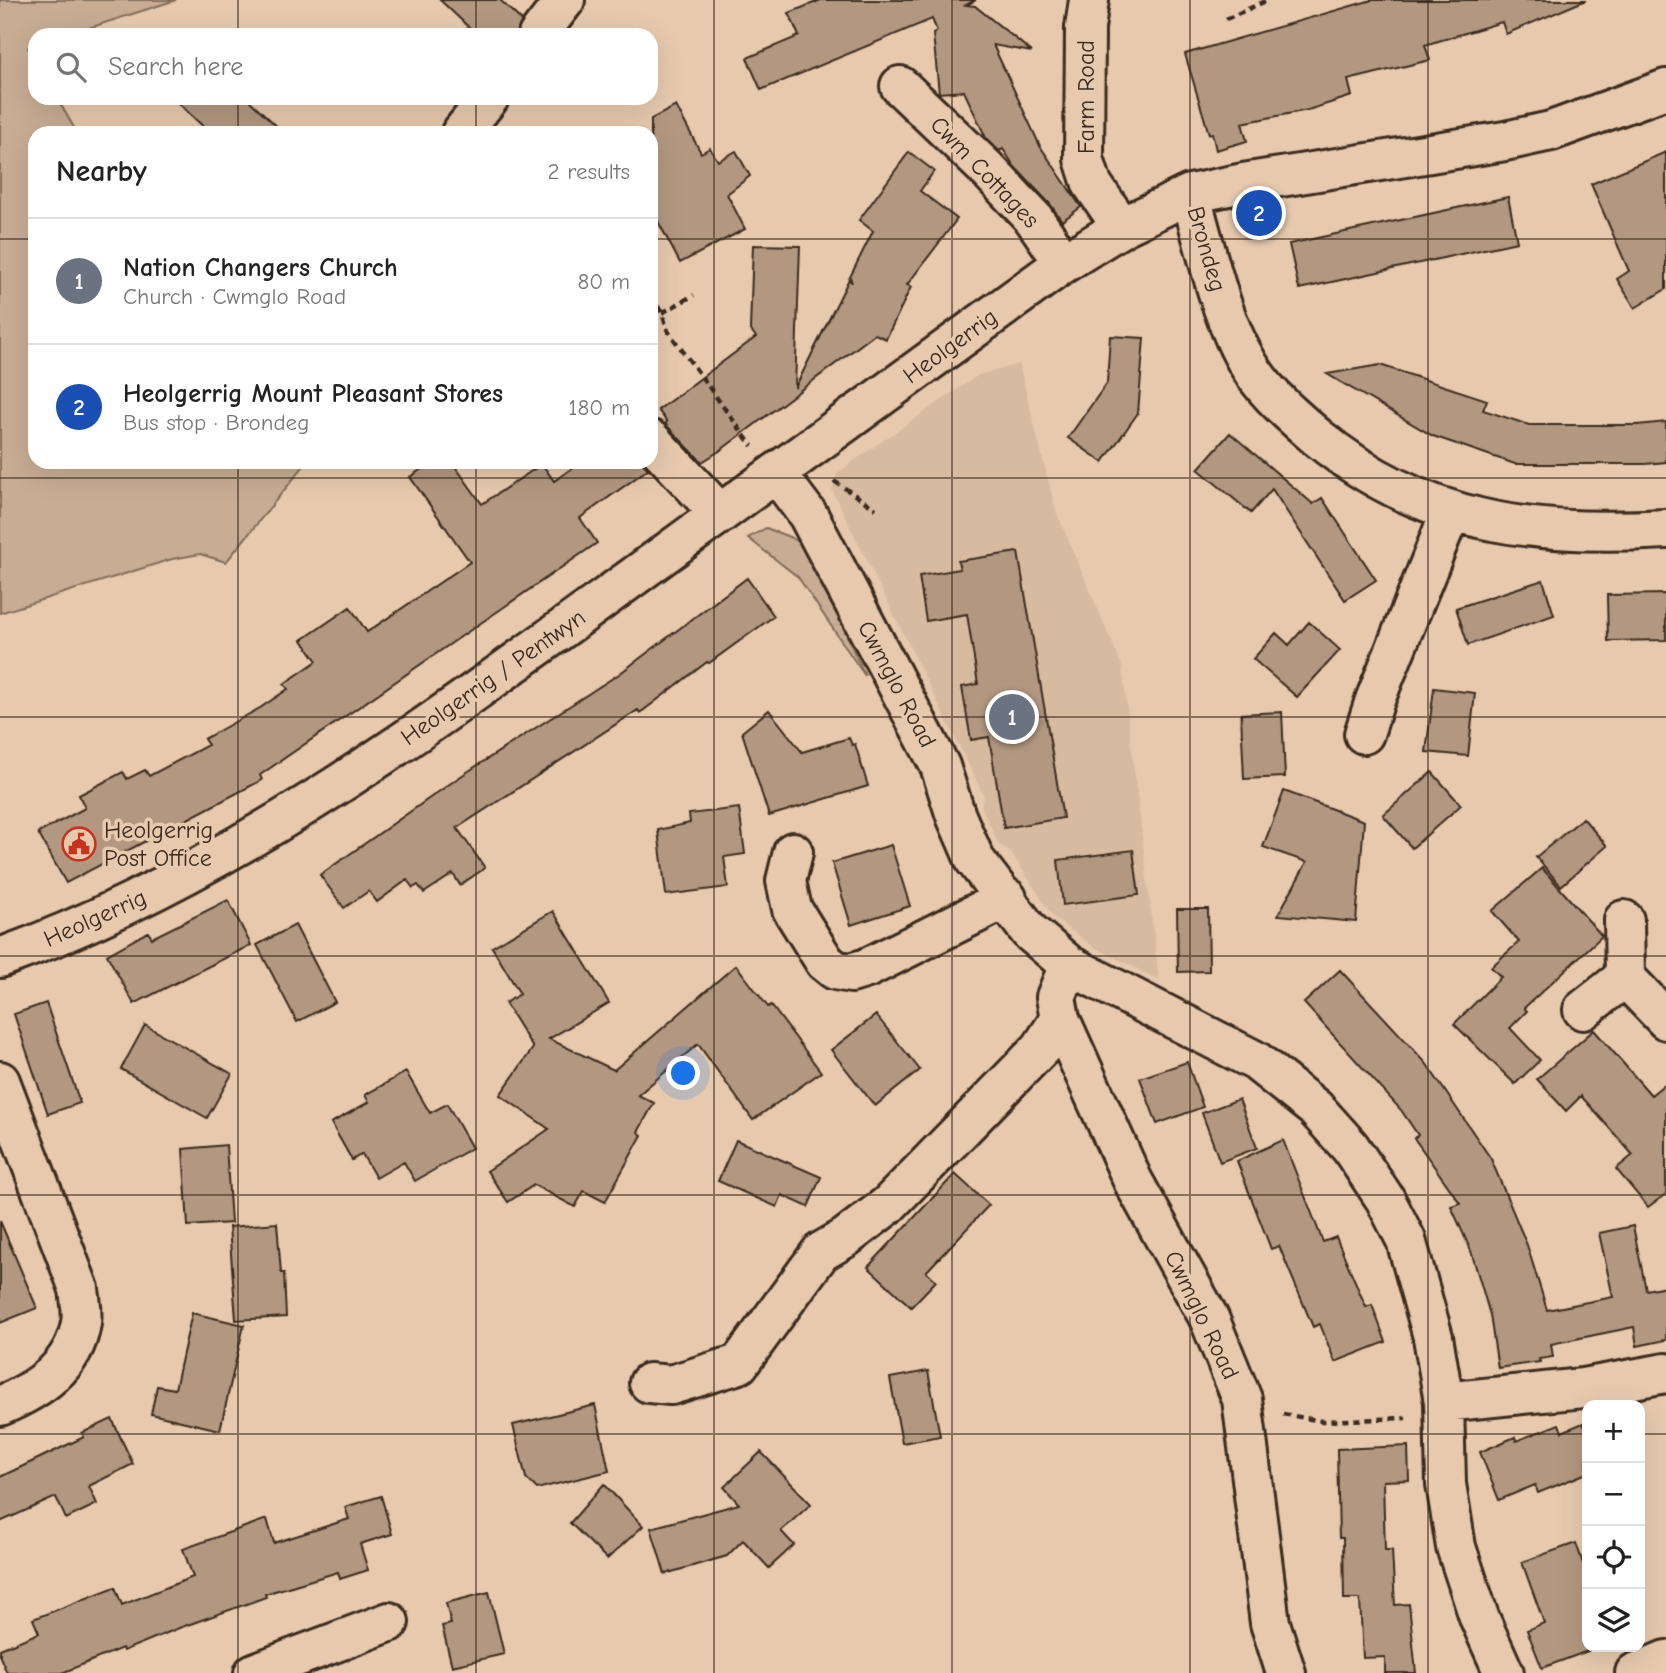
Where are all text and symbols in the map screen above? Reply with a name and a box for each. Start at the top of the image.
search box [28,28,658,105]
street label: Farm Road [1072,40,1100,154]
icon: search [52,48,90,86]
text: Search here [108,52,243,82]
street label: Cwm Cottages [925,110,1045,234]
text: Nearby [56,154,147,189]
text: 2 results [548,158,630,185]
pin: 2 [1236,187,1282,239]
street label: Brondeg [1181,203,1233,295]
text: Nation Changers Church [123,253,398,283]
text: 1 [74,268,84,295]
text: 80 m [577,268,630,295]
text: Church · Cwmglo Road [123,283,346,310]
street label: Heolgerrig [898,303,1002,389]
text: Heolgerrig Mount Pleasant Stores [123,379,503,409]
text: 2 [73,394,85,421]
text: 180 m [568,394,630,421]
text: Bus stop · Brondeg [123,409,309,436]
street label: Heolgerrig / Pentwyn [395,603,591,751]
street label: Cwmglo Road [852,616,942,752]
pin: 1 [989,691,1035,743]
place label: Heolgerrig Post Office [104,816,213,872]
public building icon: Heolgerrig Post Office [60,825,98,863]
street label: Heolgerrig [39,883,151,953]
your location [666,1056,700,1090]
street label: Cwmglo Road [1159,1246,1245,1384]
map controls [1582,1400,1645,1652]
button: + [1582,1400,1645,1463]
button: − [1582,1463,1645,1526]
button: locate [1582,1526,1645,1589]
button: layers [1582,1589,1645,1652]

